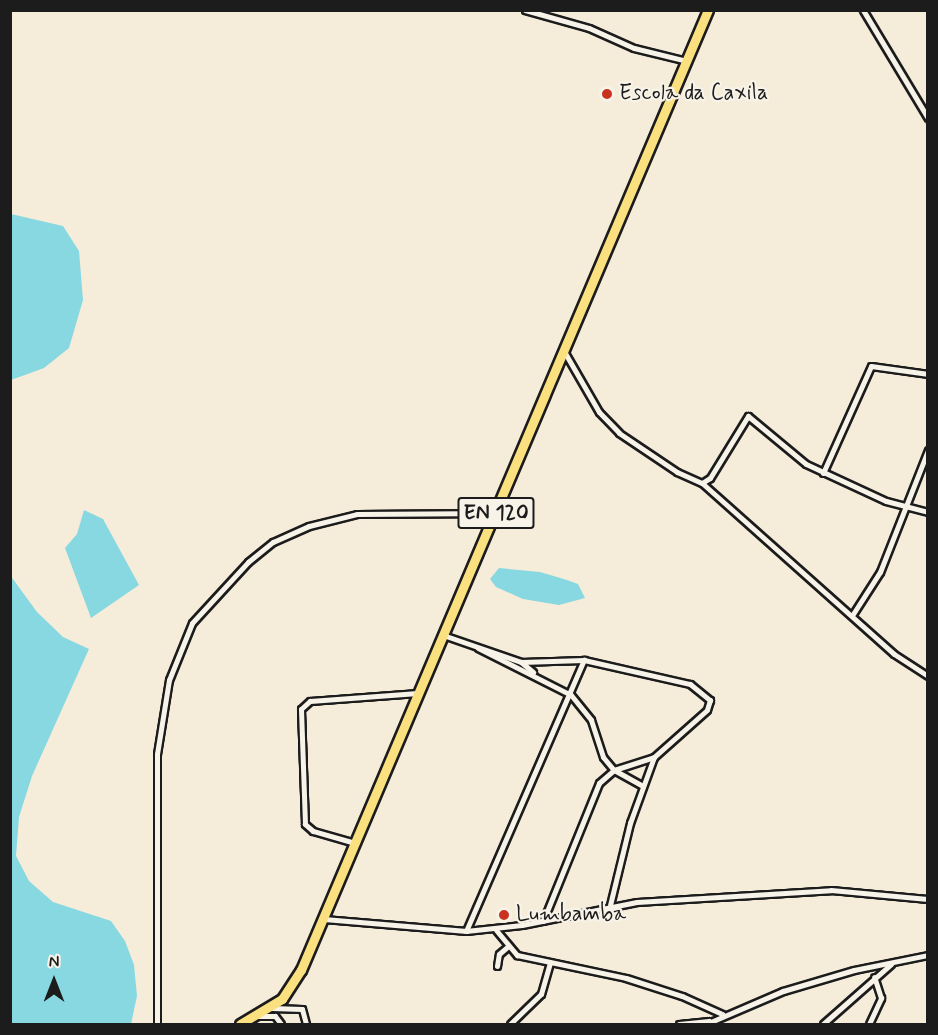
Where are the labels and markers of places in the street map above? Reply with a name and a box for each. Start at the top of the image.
place label: Escola da Caxila [619,81,772,107]
marker: Escola da Caxila [600,87,614,101]
place label: Lumbamba [516,902,626,928]
marker: Lumbamba [497,908,511,922]

